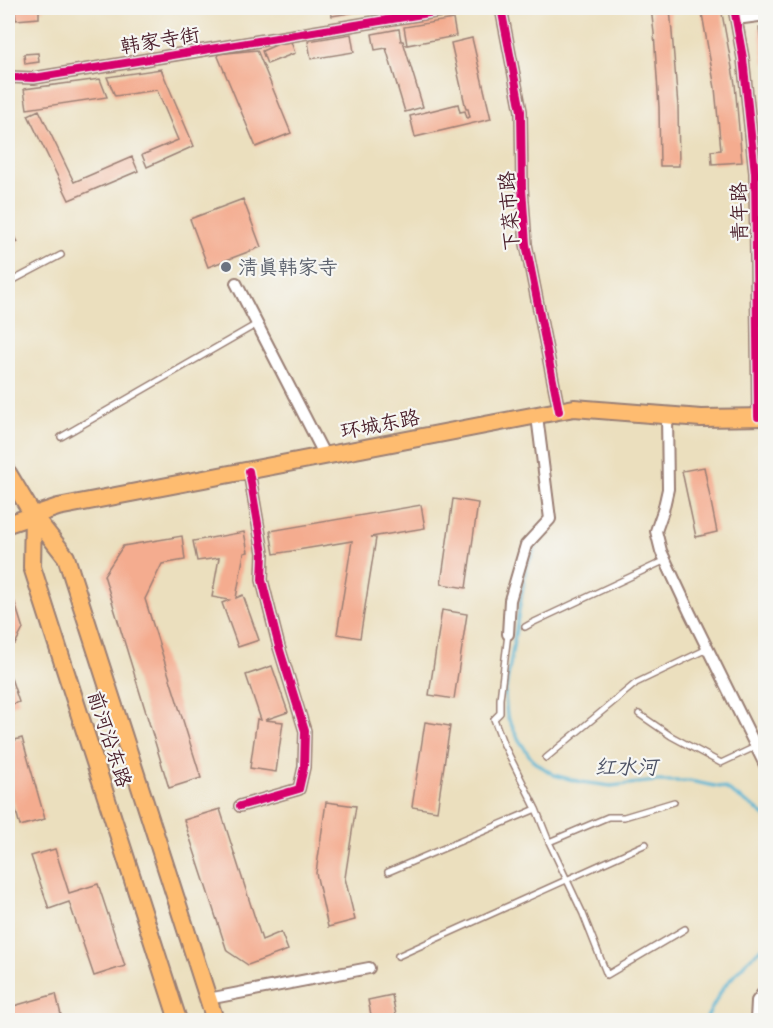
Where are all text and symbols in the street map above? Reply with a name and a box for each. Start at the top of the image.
street label: 韩家寺街 [119,23,202,63]
street label: 下菜市路 [495,169,529,252]
street label: 青年路 [727,181,757,242]
place label: 清真韩家寺 [238,256,338,284]
marker: 清真韩家寺 [219,260,233,274]
street label: 环城东路 [339,405,423,448]
street label: 前河沿东路 [78,688,136,793]
water label: 红水河 [595,755,660,785]

